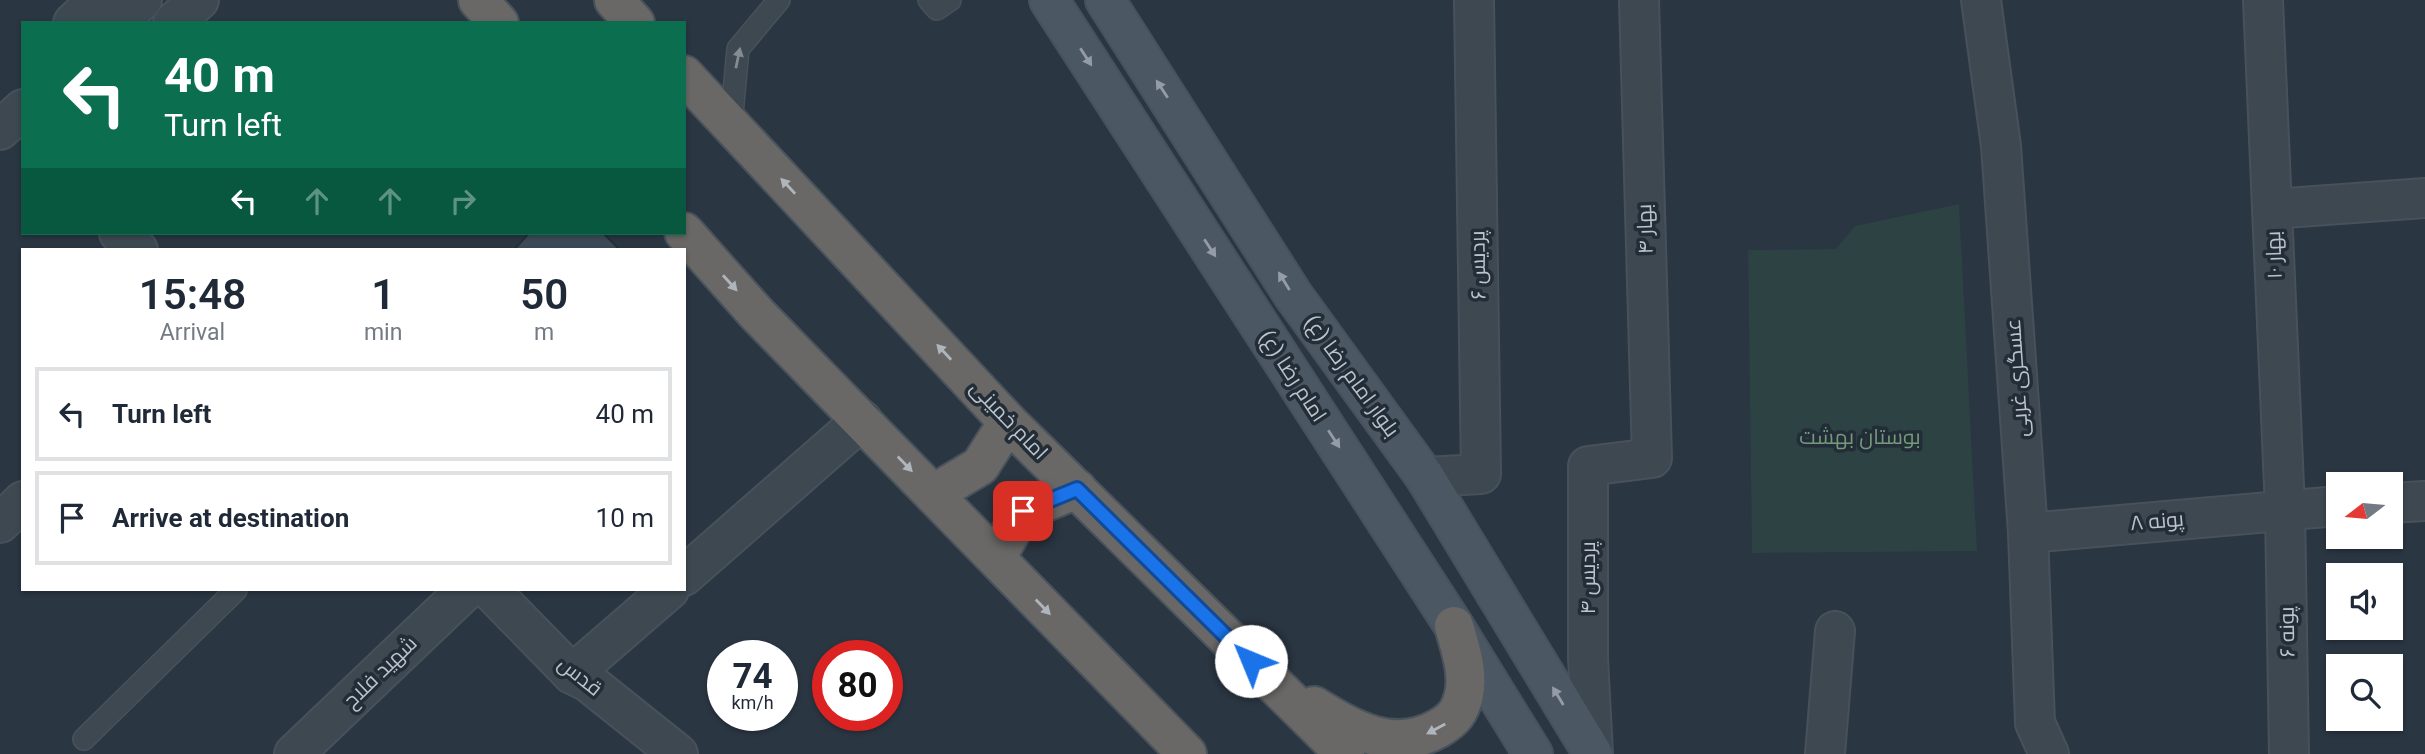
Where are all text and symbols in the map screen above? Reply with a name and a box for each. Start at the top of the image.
one-way arrow [733,46,744,68]
text: 40 m [164,47,275,104]
one-way arrow [1080,48,1093,67]
icon: left [49,49,140,140]
one-way arrow [1155,80,1169,98]
text: Turn left [164,106,282,144]
one-way arrow [780,177,796,195]
icon: left [225,182,263,220]
icon: ahead [298,182,336,220]
icon: ahead [371,182,409,220]
icon: right [444,182,482,220]
street label: بهار ۴ [1632,203,1659,255]
street label: پردیس ۶ [1465,230,1493,300]
street label: بهار ۱۰ [2261,230,2288,279]
one-way arrow [1203,239,1216,258]
text: 15:48 [139,270,246,319]
text: 1 [371,270,395,319]
text: 50 [520,270,568,319]
one-way arrow [1278,272,1291,291]
one-way arrow [721,274,737,291]
street label: بلوار امام رضا (ع) [1298,310,1404,443]
street label: عسگری غربی [2001,318,2034,438]
text: Arrival [160,319,225,346]
text: min [364,319,402,346]
text: m [534,319,554,346]
street label: امام رضا (ع) [1253,326,1331,427]
one-way arrow [935,344,952,361]
street label: امام خمینی [964,376,1053,466]
icon: left [53,395,91,433]
text: Turn left [112,399,211,429]
text: 40 m [596,399,654,429]
park label: بوستان بهشت [1799,425,1921,450]
one-way arrow [1327,430,1340,449]
one-way arrow [896,455,912,472]
north arrow [2326,472,2403,550]
map controls [2326,472,2403,731]
pin [993,481,1053,541]
icon: arrive [1004,492,1042,530]
icon: arrive [53,499,91,537]
text: Arrive at destination [112,503,349,533]
text: 10 m [596,503,654,533]
street label: پونه ۸ [2129,507,2185,537]
street label: پردیس ۴ [1576,541,1602,615]
button: sound [2326,563,2403,640]
one-way arrow [1035,598,1052,615]
street label: پونه ۶ [2275,606,2301,658]
position arrow [1214,624,1288,698]
street label: شهید فلاح [338,631,423,714]
speed limit sign: 80 [812,640,903,731]
street label: قدس [553,651,607,702]
button: search [2326,654,2403,731]
text: 74 [732,656,773,697]
one-way arrow [1551,686,1564,705]
text: km/h [731,692,774,713]
one-way arrow [1426,724,1446,735]

